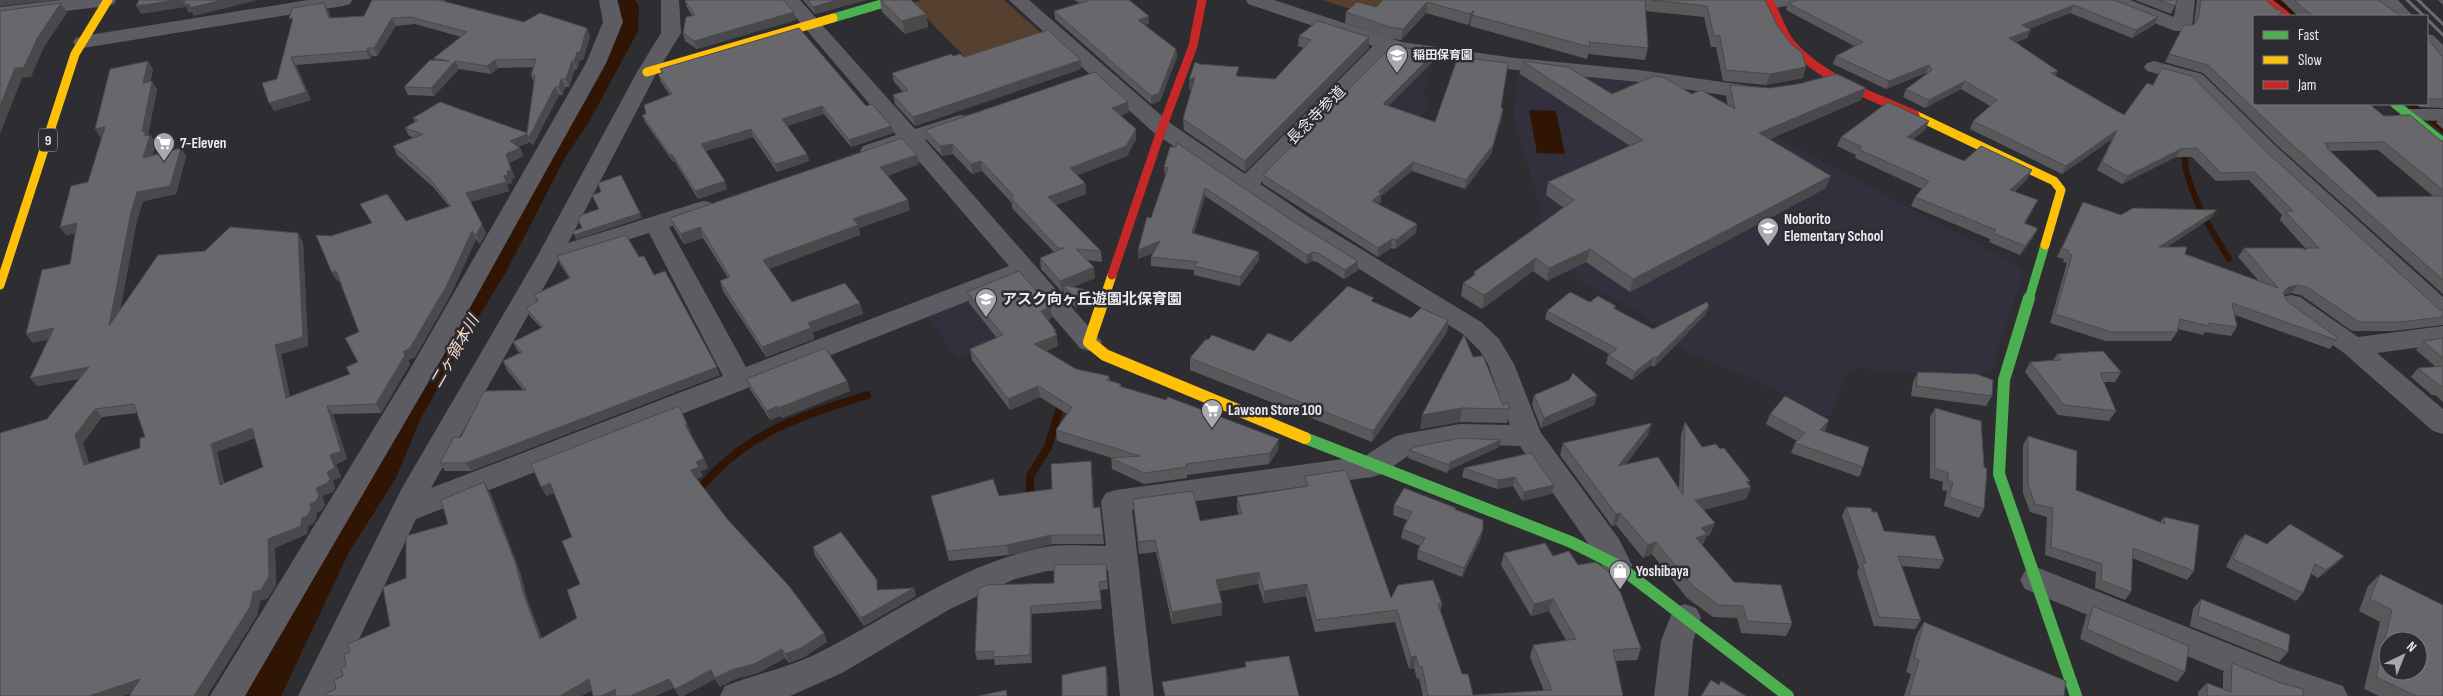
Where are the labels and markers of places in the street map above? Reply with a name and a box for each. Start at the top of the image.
school or university icon: 稲田保育園 [1385,43,1409,74]
place label: 稲田保育園 [1413,48,1473,63]
supermarket icon: 7-Eleven [152,131,176,162]
place label: 7-Eleven [180,134,227,153]
place label: Noborito Elementary School [1784,210,1883,246]
school or university icon: Noborito Elementary School [1756,216,1780,247]
school or university icon: アスク向ヶ丘遊園北保育園 [974,287,998,318]
place label: アスク向ヶ丘遊園北保育園 [1002,290,1182,309]
supermarket icon: Lawson Store 100 [1200,398,1224,429]
place label: Lawson Store 100 [1228,401,1322,420]
shop icon: Yoshibaya [1608,559,1632,590]
place label: Yoshibaya [1636,562,1689,581]

